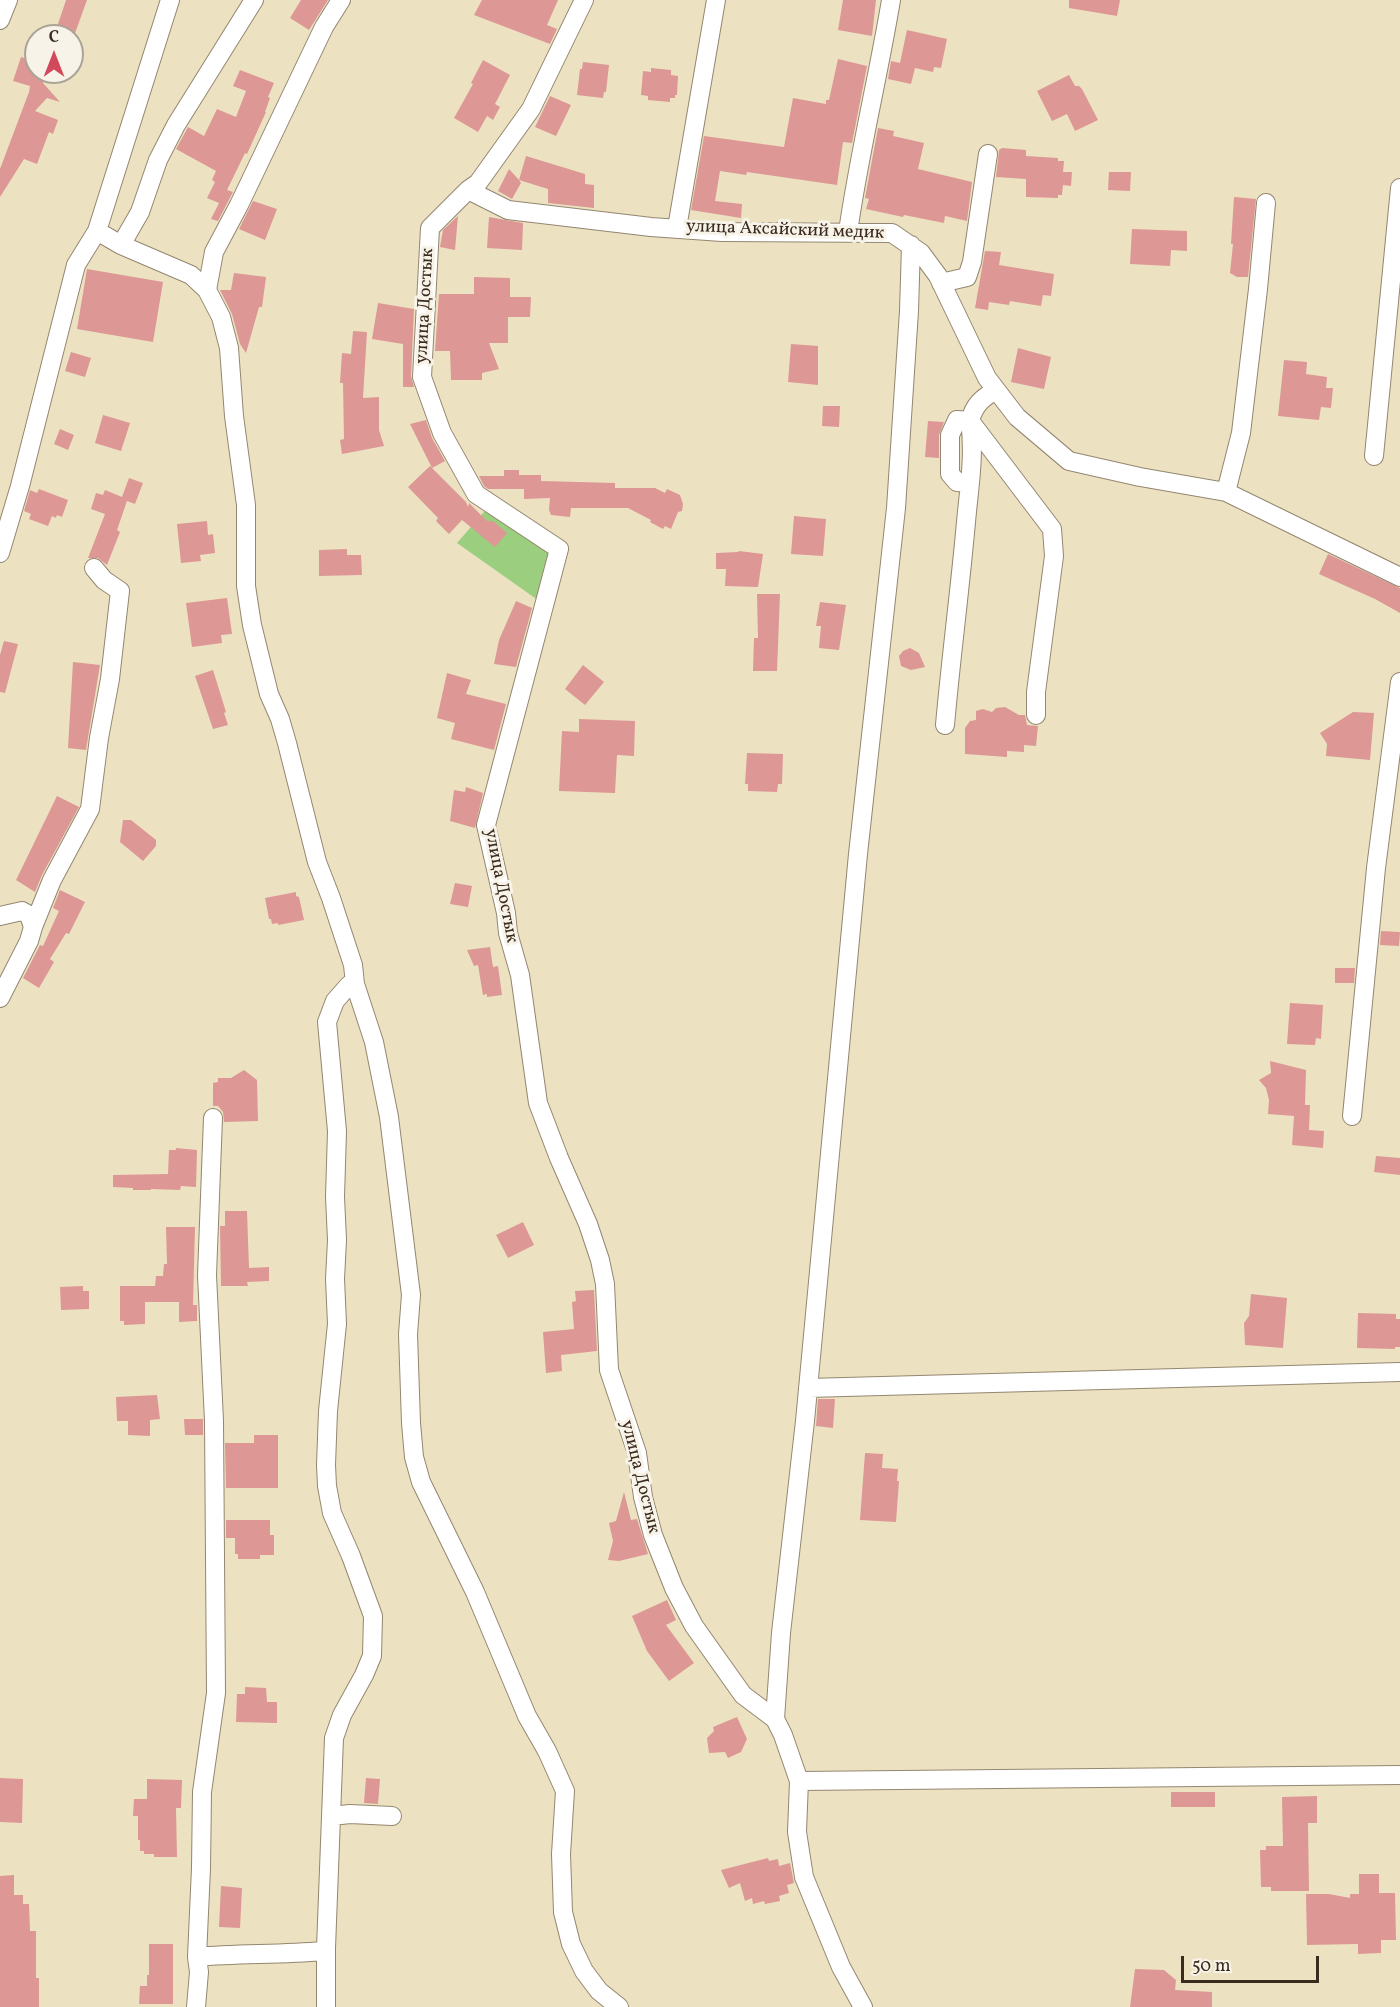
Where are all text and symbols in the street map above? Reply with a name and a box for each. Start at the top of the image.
north arrow [24,24,84,84]
text: С [49,27,59,49]
street label: улица Аксайский медик [685,217,885,245]
street label: улица Достык [412,248,440,364]
street label: улица Достык [478,827,522,945]
street label: улица Достык [615,1418,663,1536]
scale bar [1184,1944,1322,1982]
text: 50 m [1192,1954,1231,1979]

